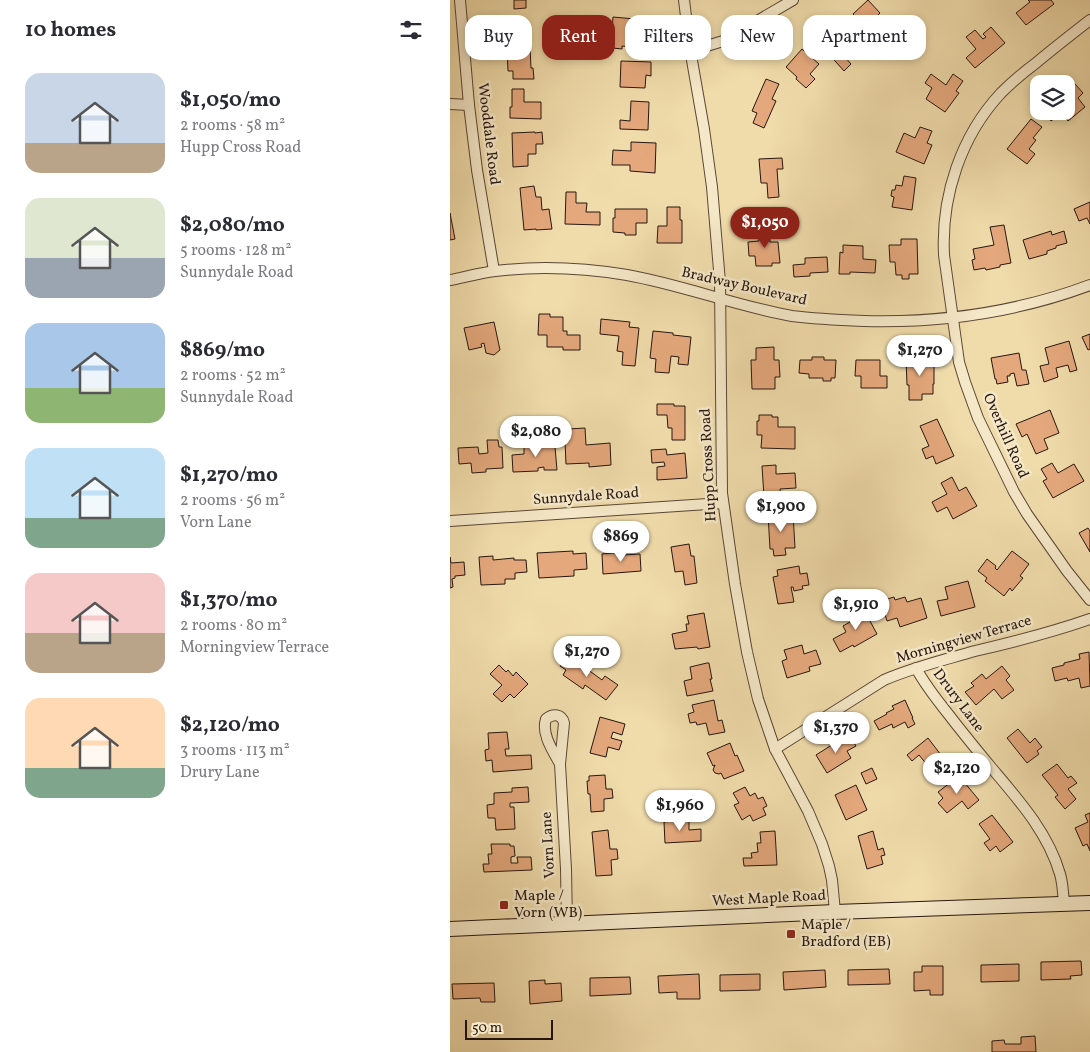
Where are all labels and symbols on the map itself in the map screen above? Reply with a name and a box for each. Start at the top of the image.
street label: Wooddale Road [471,82,505,186]
pin: $1,050 [724,206,806,249]
street label: Bradway Boulevard [679,262,809,312]
pin: $1,270 [879,334,961,377]
street label: Overhill Road [977,390,1033,482]
street label: Hupp Cross Road [696,408,722,522]
pin: $2,080 [495,416,577,458]
street label: Sunnydale Road [532,483,640,511]
pin: $1,900 [740,490,822,533]
pin: $869 [591,520,651,563]
pin: $1,910 [815,588,897,631]
street label: Morningview Terrace [894,611,1034,669]
pin: $1,270 [546,636,628,678]
street label: Drury Lane [927,665,989,737]
pin: $1,370 [795,712,877,754]
pin: $2,120 [916,752,998,795]
pin: $1,960 [639,790,721,832]
street label: Vorn Lane [537,811,561,879]
place label: Maple / Vorn (WB) [514,886,582,924]
street label: West Maple Road [712,886,826,912]
marker: Maple / Vorn (WB) [498,899,510,911]
place label: Maple / Bradford (EB) [801,915,891,953]
marker: Maple / Bradford (EB) [785,928,797,940]
scale bar [465,1017,552,1040]

